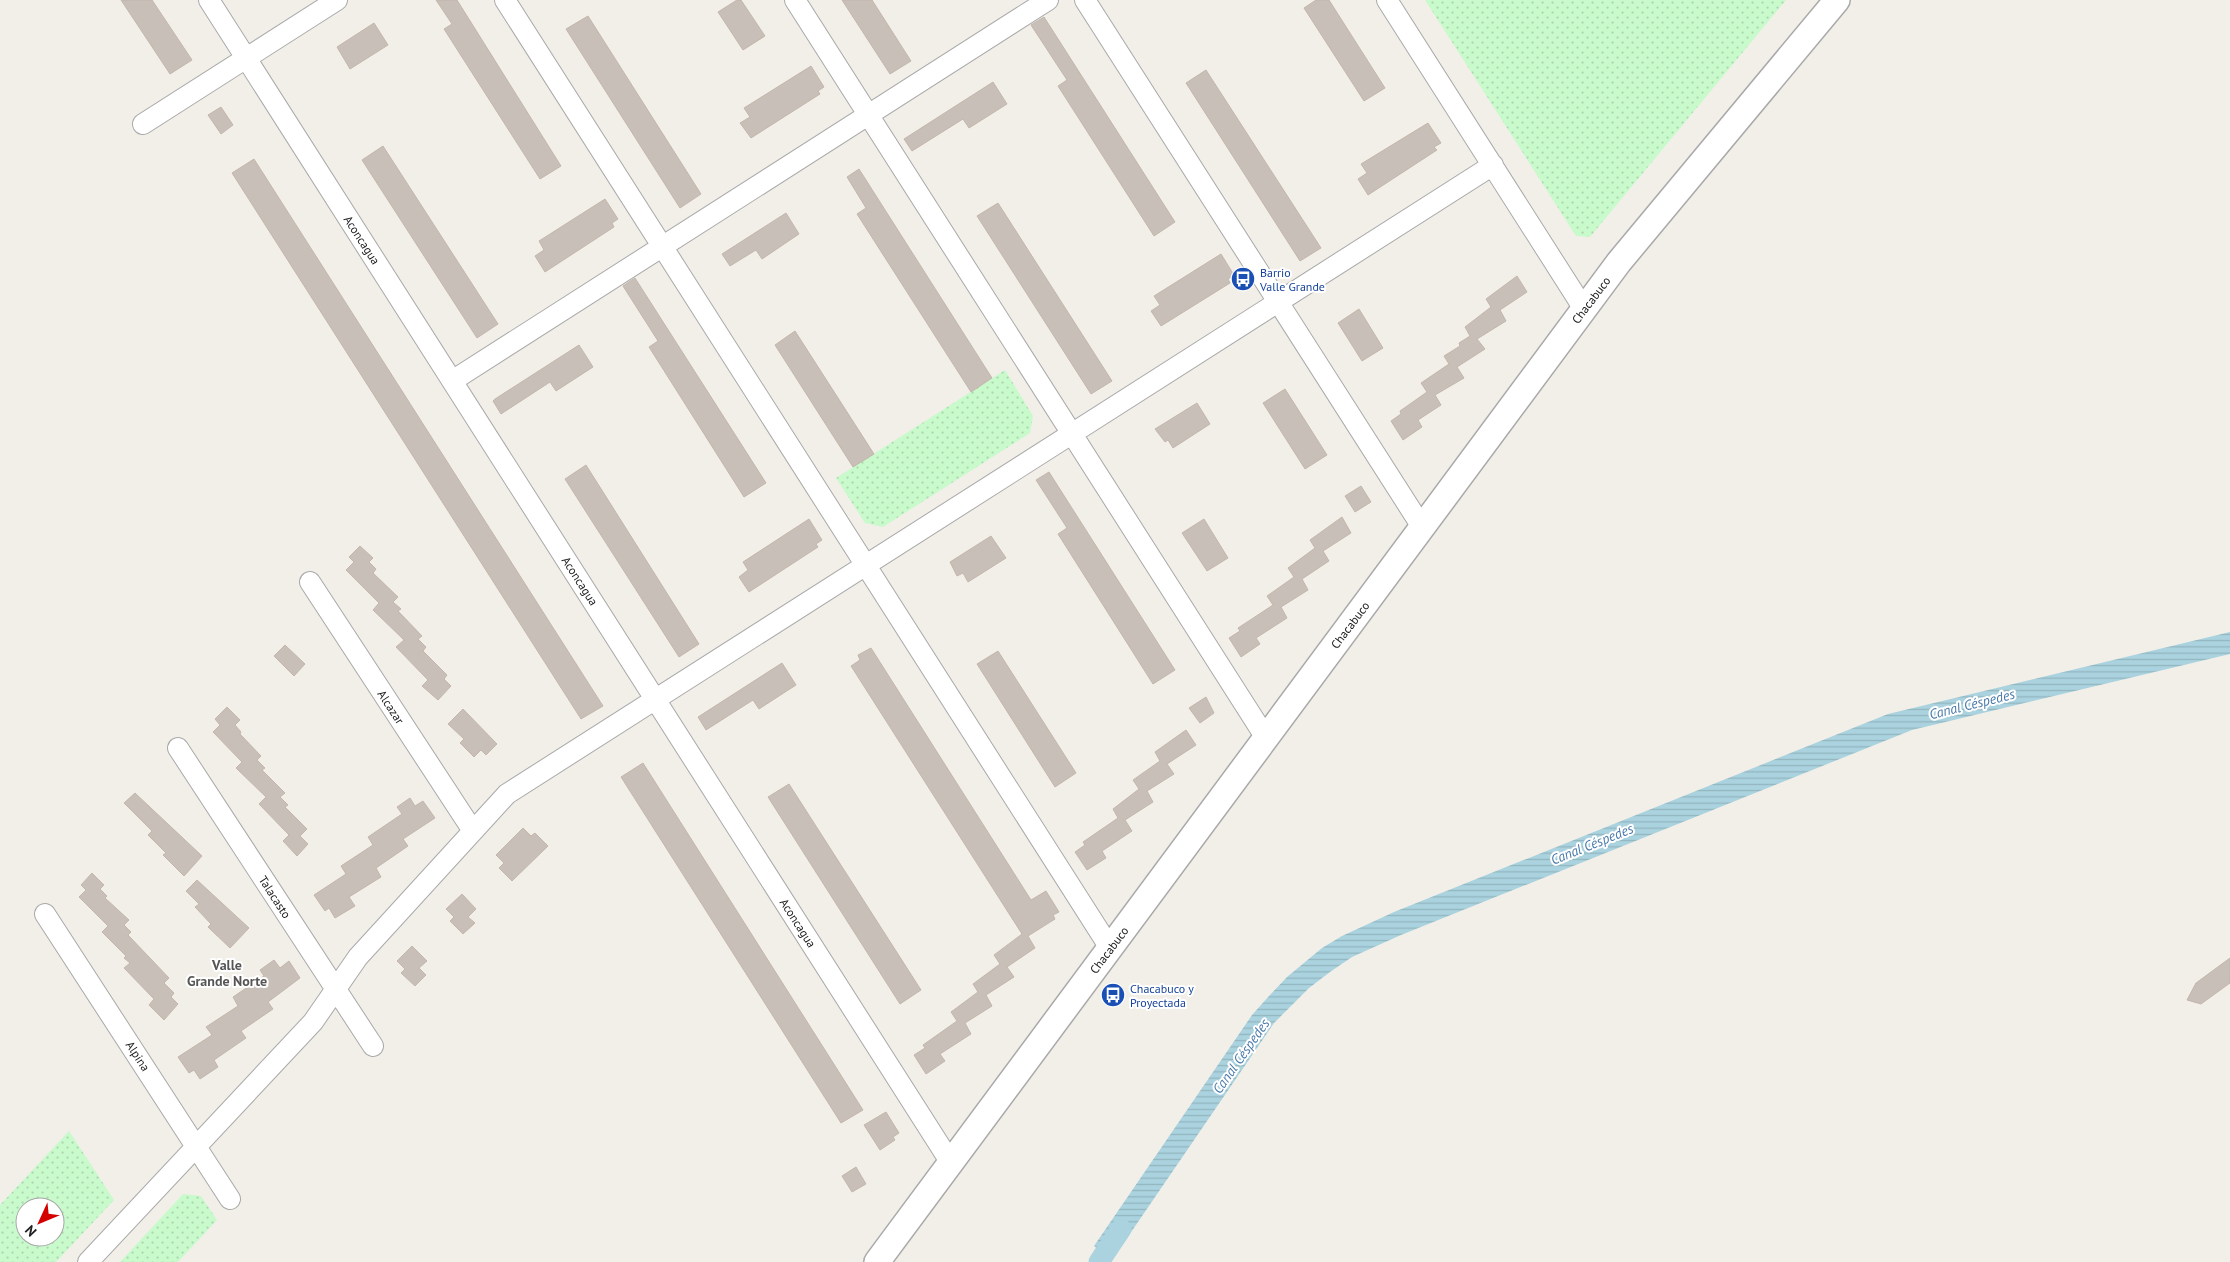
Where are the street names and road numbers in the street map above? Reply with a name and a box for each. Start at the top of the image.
street label: Aconcagua [341,213,383,267]
street label: Chacabuco [1568,273,1614,327]
street label: Aconcagua [559,554,601,608]
street label: Chacabuco [1327,598,1373,652]
street label: Alcazar [375,687,407,727]
street label: Talacasto [256,873,294,921]
street label: Aconcagua [777,896,819,950]
street label: Chacabuco [1086,923,1132,977]
street label: Alpina [123,1038,153,1074]

